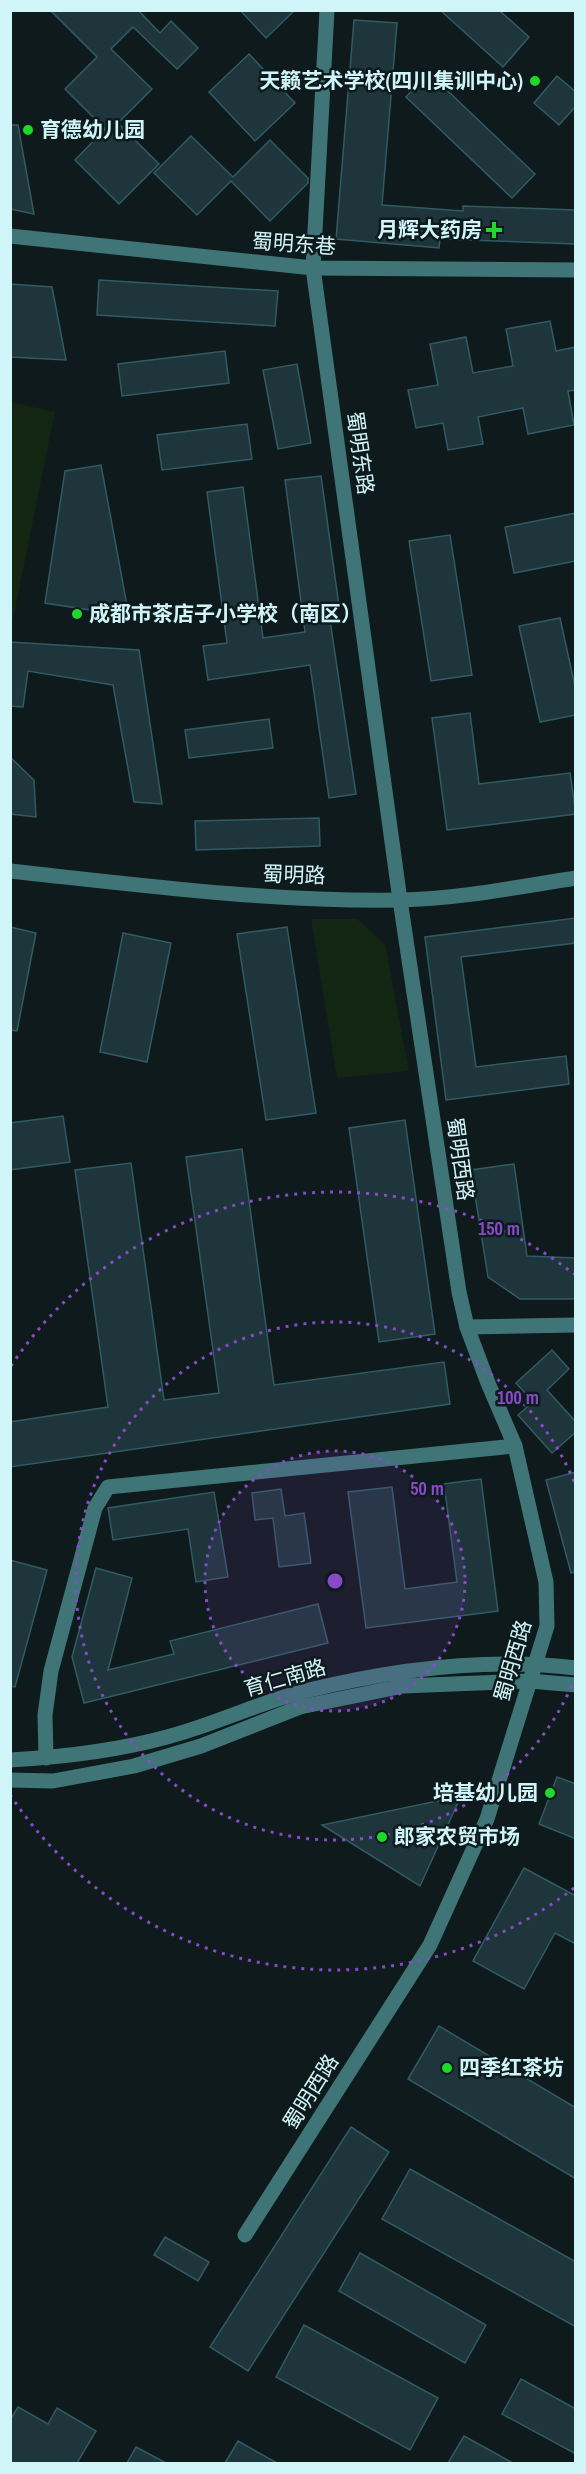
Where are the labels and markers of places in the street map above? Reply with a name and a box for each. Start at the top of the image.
place label: 天籁艺术学校(四川集训中心) [260,66,523,95]
marker: 天籁艺术学校(四川集训中心) [528,74,542,88]
place label: 育德幼儿园 [40,115,145,144]
marker: 育德幼儿园 [21,123,35,137]
place label: 月辉大药房 [377,215,482,244]
marker: 月辉大药房 [487,223,501,237]
place label: 成都市茶店子小学校（南区） [89,599,362,628]
marker: 成都市茶店子小学校（南区） [70,607,84,621]
centre of rings [325,1571,345,1591]
place label: 培基幼儿园 [433,1778,538,1807]
marker: 培基幼儿园 [543,1786,557,1800]
place label: 郎家农贸市场 [394,1822,520,1851]
marker: 郎家农贸市场 [375,1830,389,1844]
place label: 四季红茶坊 [459,2053,564,2082]
marker: 四季红茶坊 [440,2061,454,2075]

